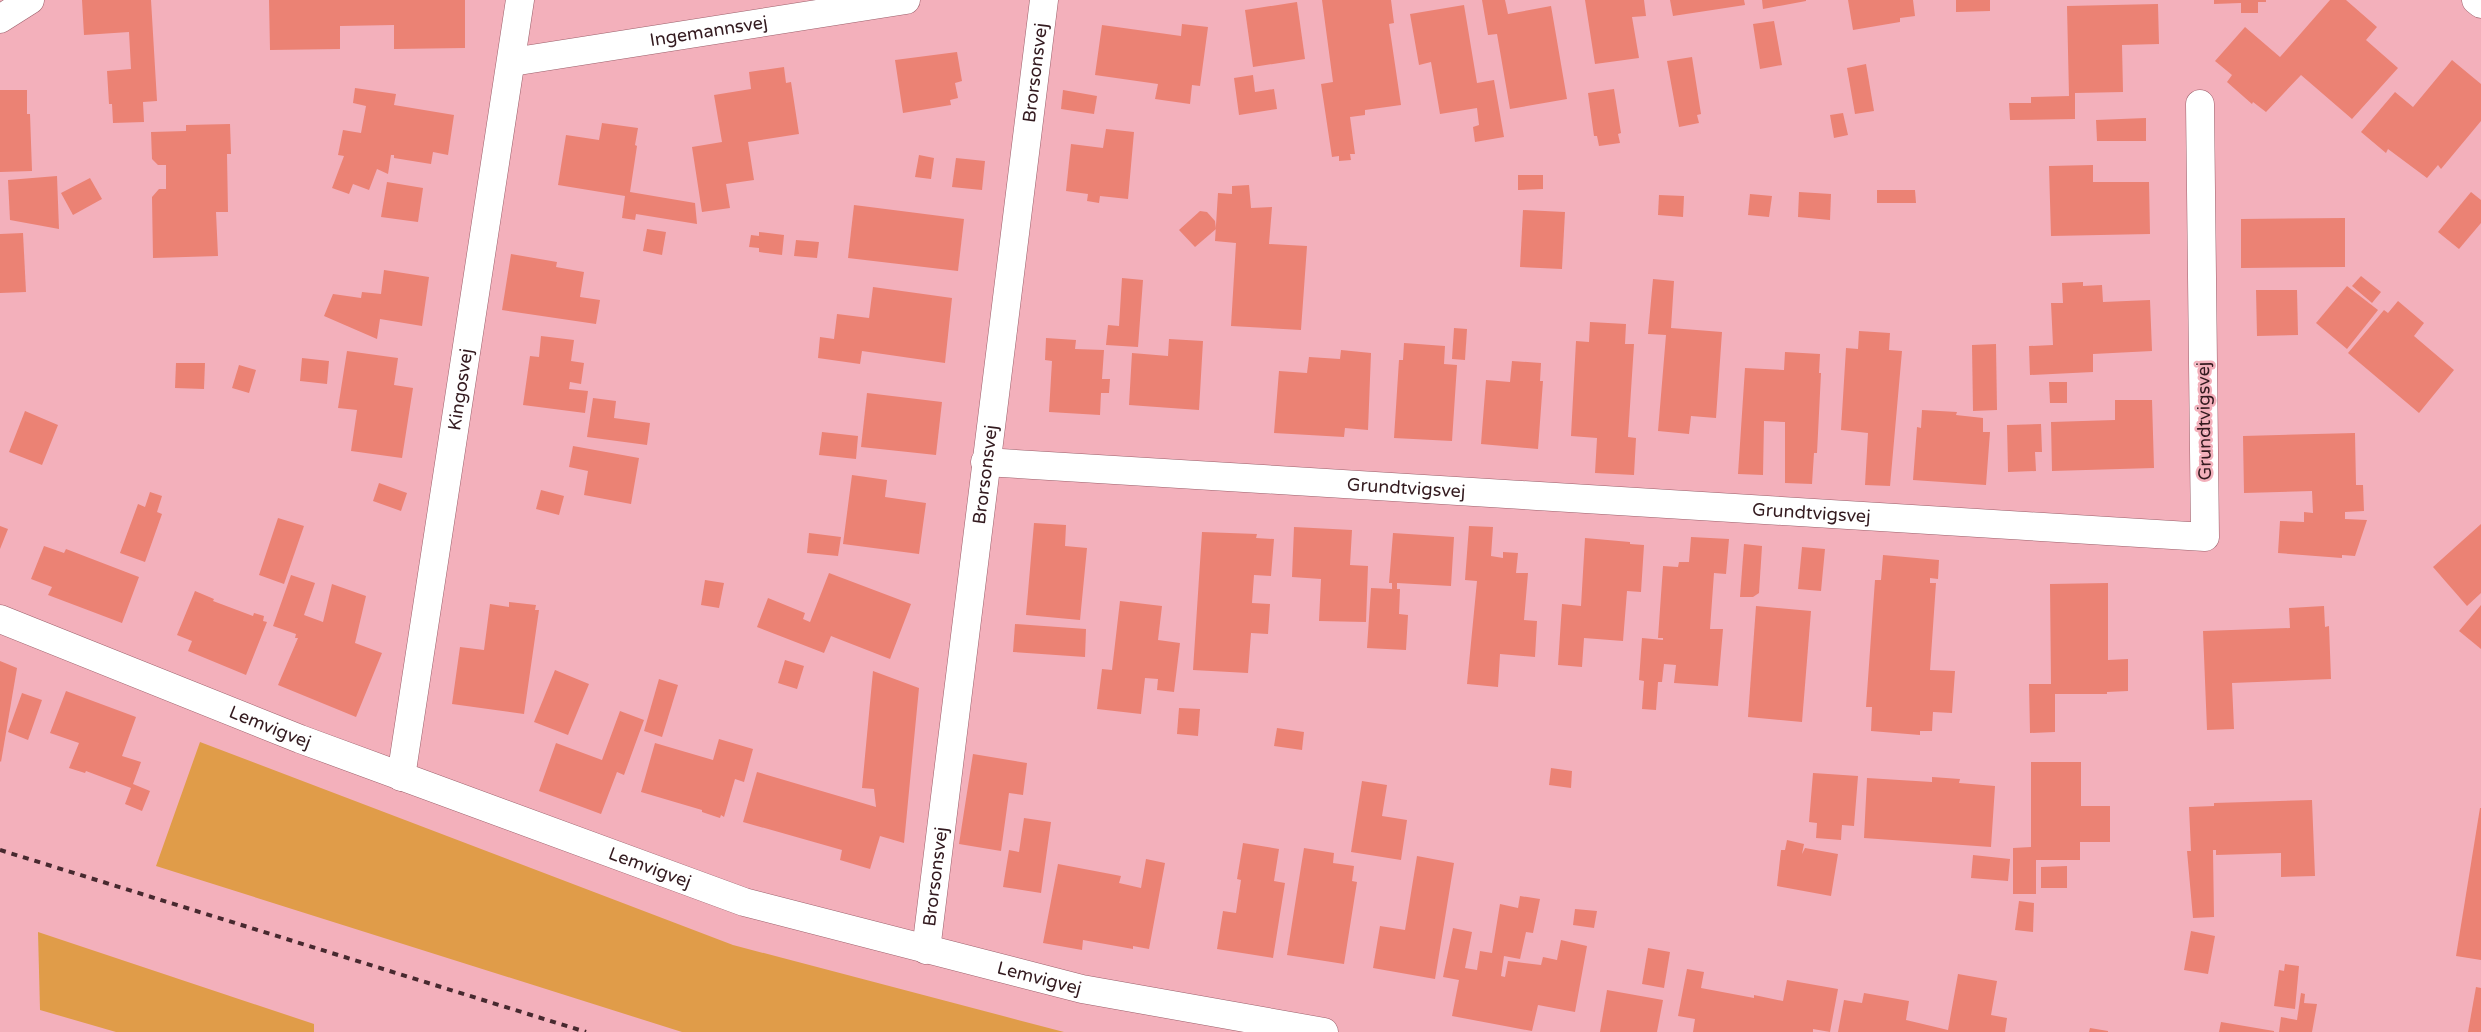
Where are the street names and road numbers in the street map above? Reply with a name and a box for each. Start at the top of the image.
street label: Ingemannsvej [648,11,769,51]
street label: Brorsonsvej [1018,22,1052,124]
street label: Kingosvej [443,347,477,432]
street label: Grundtvigsvej [2192,361,2216,481]
street label: Brorsonsvej [968,424,1002,526]
street label: Grundtvigsvej [1346,473,1466,503]
street label: Grundtvigsvej [1751,498,1871,527]
street label: Lemvigvej [226,701,314,753]
street label: Brorsonsvej [918,825,952,928]
street label: Lemvigvej [606,842,694,893]
street label: Lemvigvej [995,957,1084,999]

